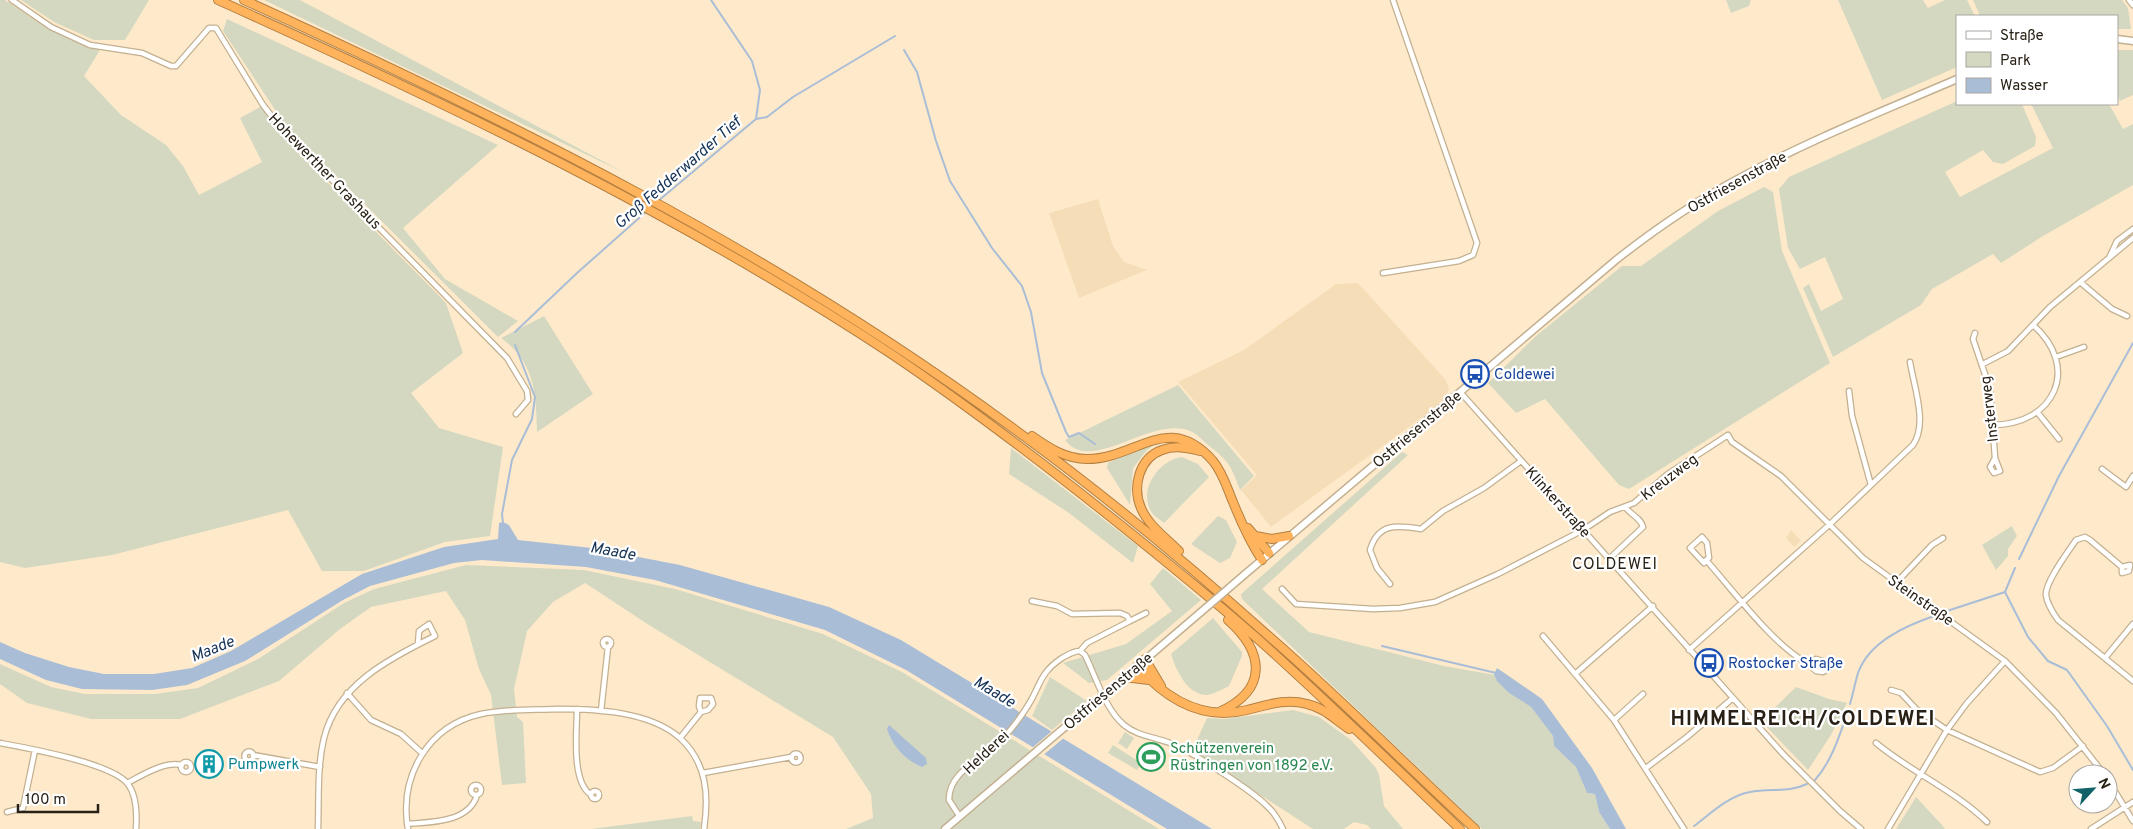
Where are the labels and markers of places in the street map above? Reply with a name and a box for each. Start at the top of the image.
bus stop icon: Coldewei [1460,359,1490,389]
place label: Coldewei [1494,366,1555,385]
bus stop icon: Rostocker Straße [1694,648,1724,678]
place label: Rostocker Straße [1728,655,1843,674]
place label: Schützenverein Rüstringen von 1892 e.V. [1170,740,1333,776]
sports icon: Schützenverein Rüstringen von 1892 e.V. [1136,742,1166,772]
building icon: Pumpwerk [194,749,224,779]
place label: Pumpwerk [228,756,300,775]

